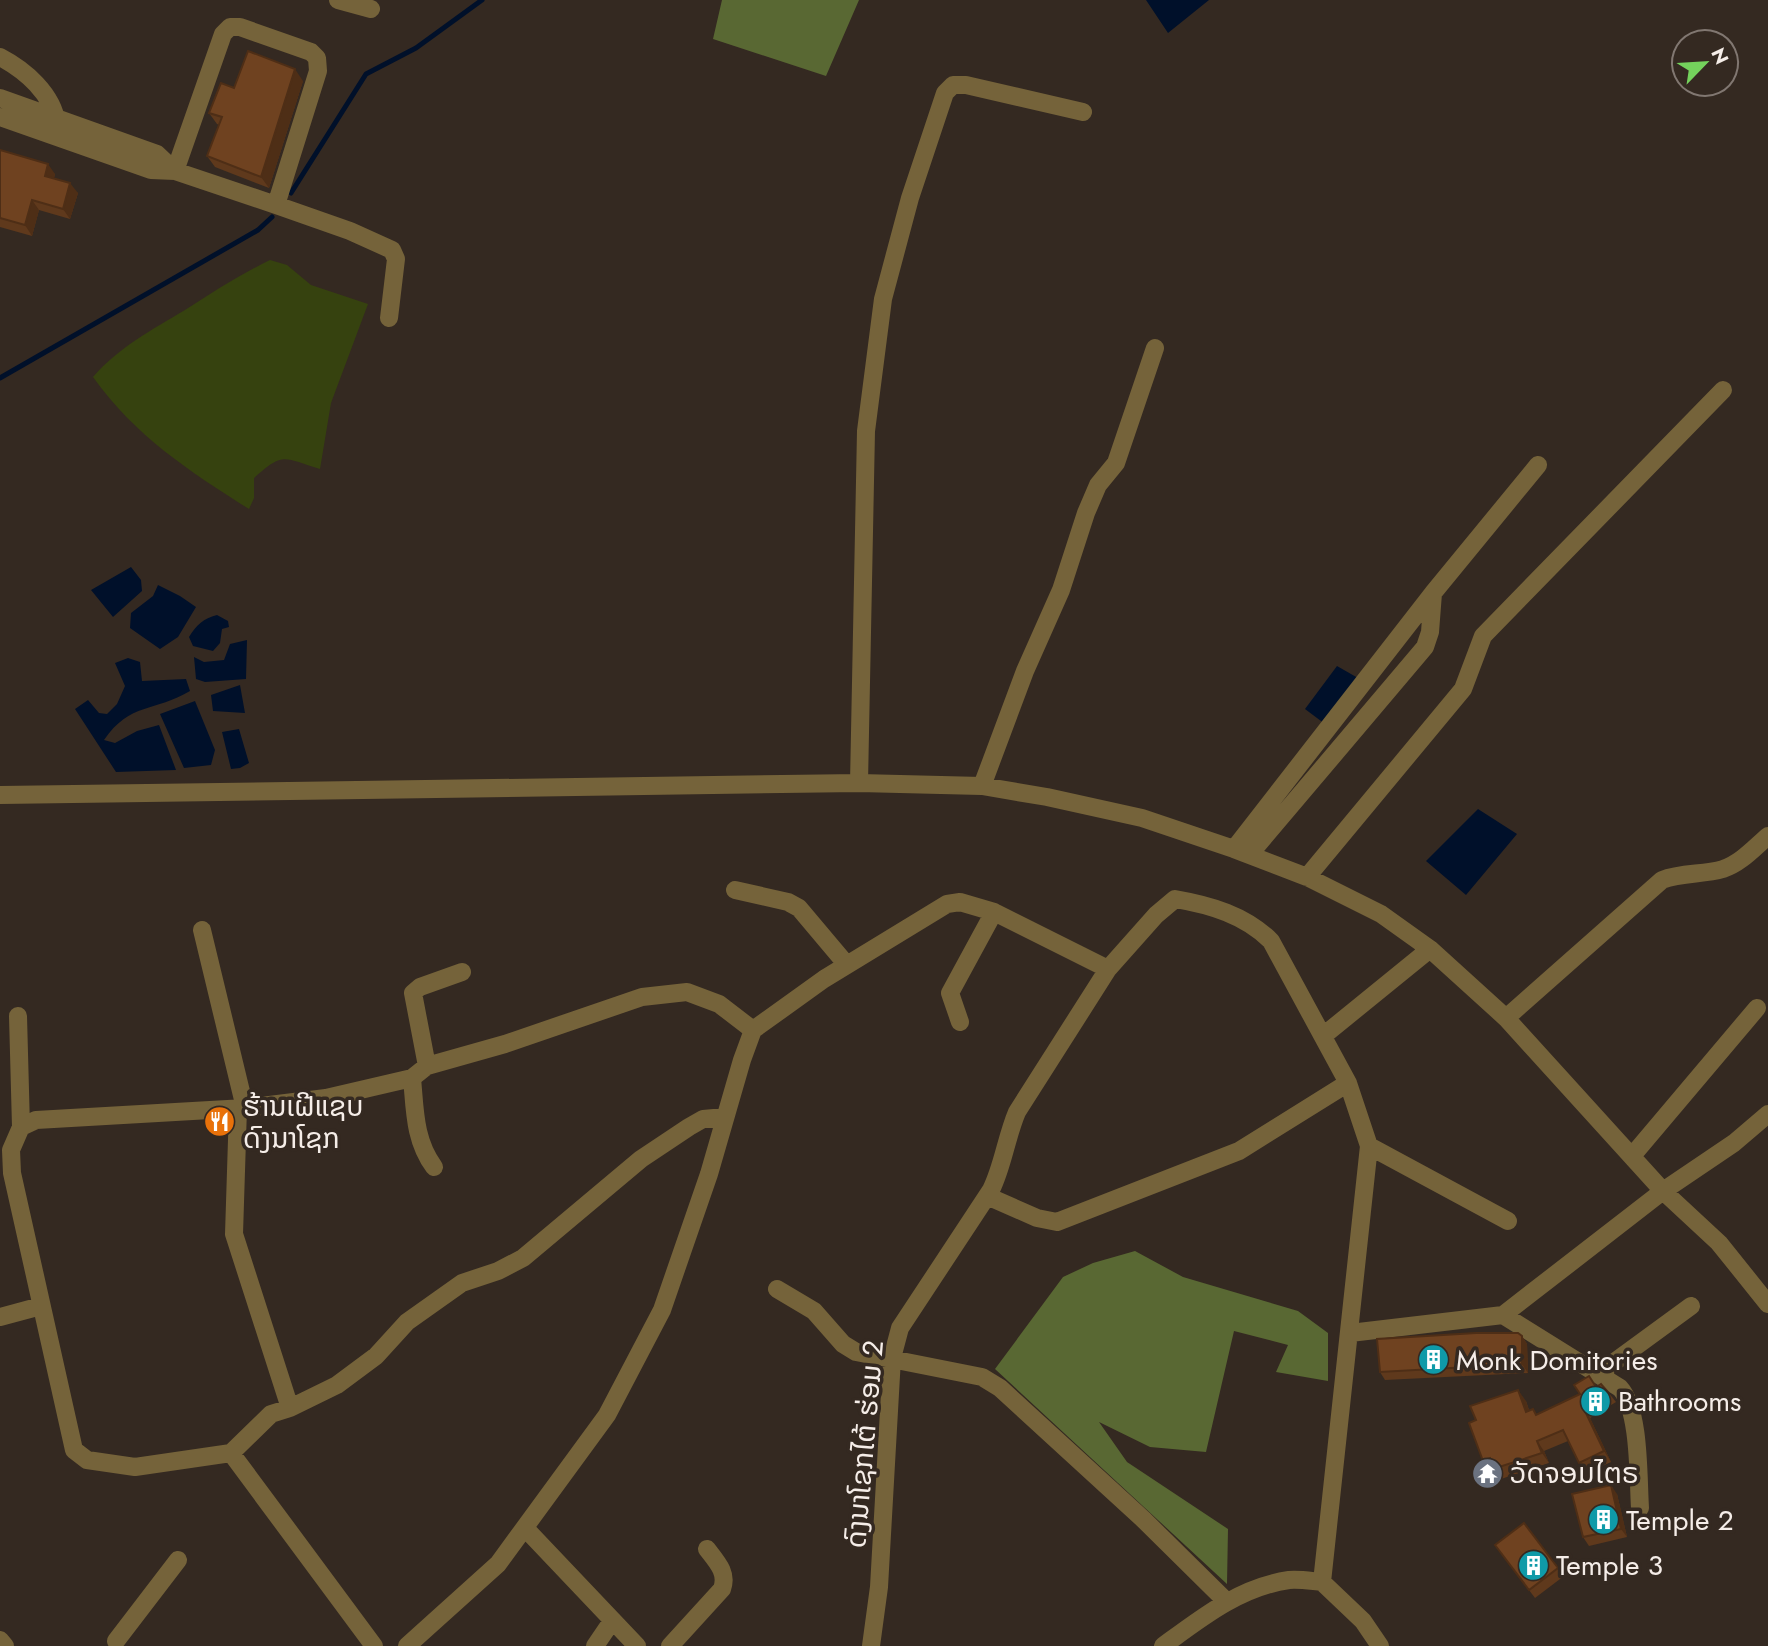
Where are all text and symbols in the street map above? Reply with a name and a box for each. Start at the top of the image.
north arrow [1670,28,1740,98]
text: N [1705,43,1735,69]
place label: ຮ້ານເຝີແຊບ ດົງນາໂຊກ [243,1086,364,1159]
restaurant icon: ຮ້ານເຝີແຊບ ດົງນາໂຊກ [203,1105,237,1139]
street label: ດົງນາໂຊກໄຕ້ ຮ່ອມ 2 [835,1338,894,1550]
place label: Monk Domitories [1456,1340,1657,1381]
building icon: Monk Domitories [1416,1343,1450,1377]
place label: Bathrooms [1618,1381,1741,1422]
building icon: Bathrooms [1578,1384,1612,1418]
place label: ວັດຈອມໄຕຣ [1510,1453,1639,1494]
temple icon: ວັດຈອມໄຕຣ [1470,1456,1504,1490]
place label: Temple 2 [1626,1500,1734,1541]
building icon: Temple 2 [1586,1503,1620,1537]
place label: Temple 3 [1556,1545,1663,1586]
building icon: Temple 3 [1516,1548,1550,1582]

